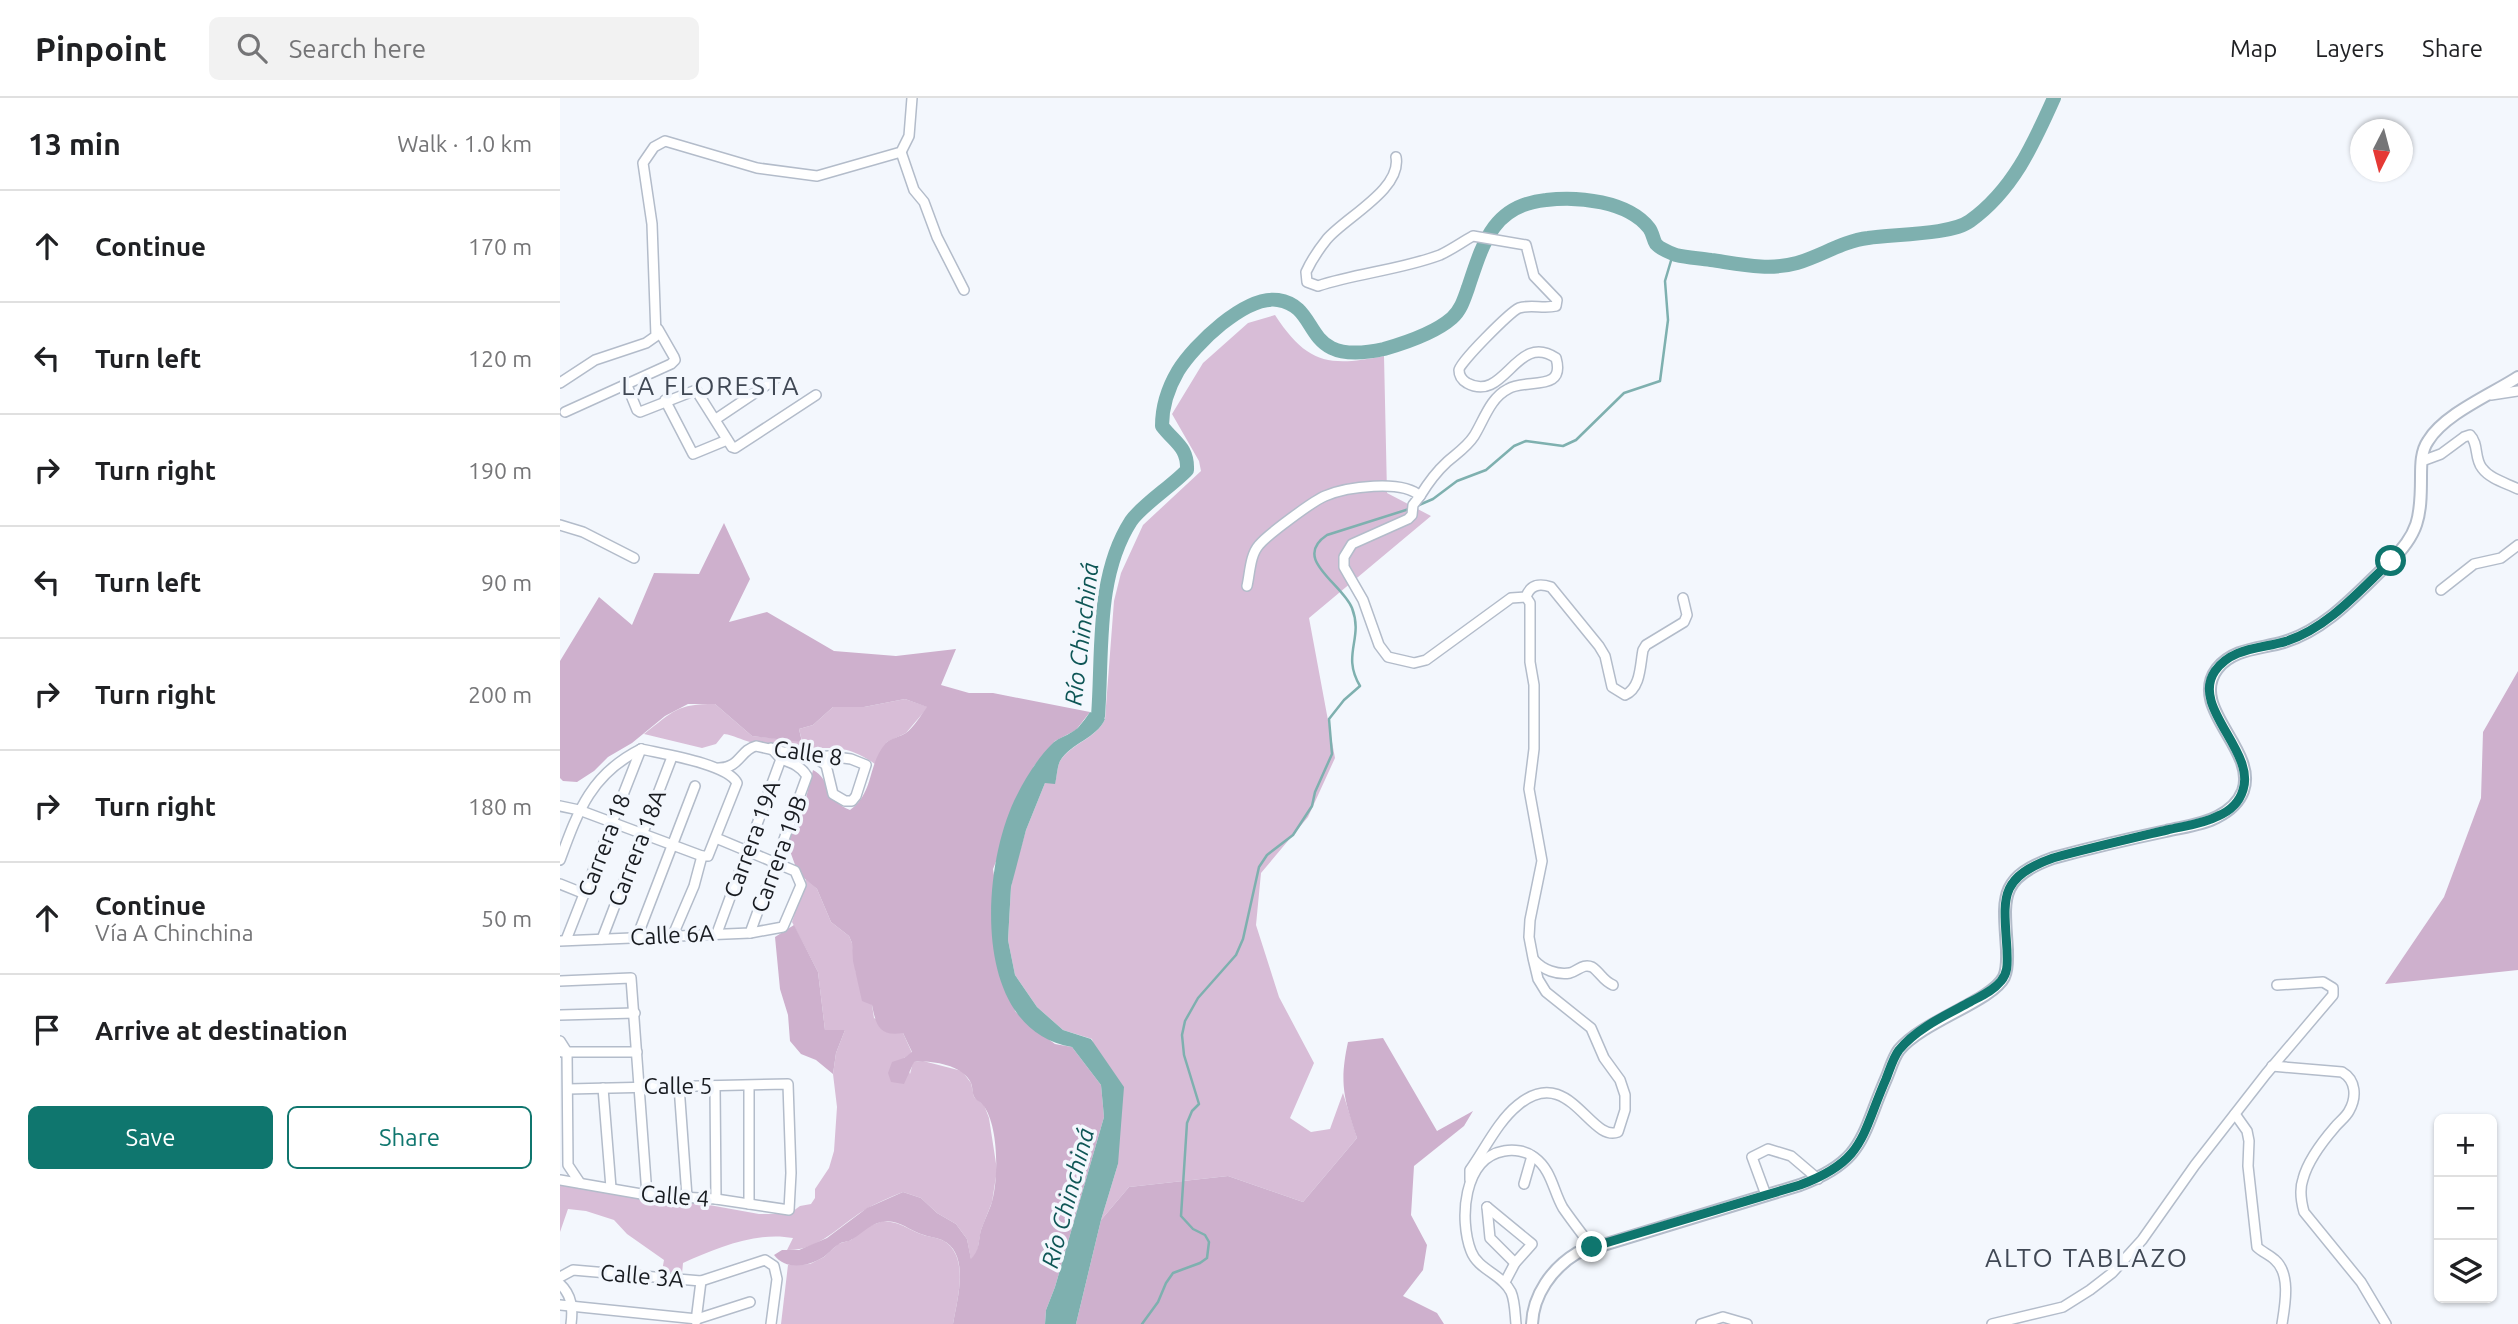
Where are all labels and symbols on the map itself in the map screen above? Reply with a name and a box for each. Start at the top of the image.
north arrow [2350,119,2413,182]
district label: LA FLORESTA [621,371,801,400]
route start [2375,545,2406,576]
water label: Río Chinchiná [1059,561,1104,707]
street label: Calle 8 [772,735,844,770]
street label: Carrera 19A [719,777,784,901]
street label: Carrera 18A [603,786,670,910]
street label: Carrera 18 [573,790,635,900]
street label: Carrera 19B [746,792,811,916]
street label: Calle 6A [629,920,715,949]
street label: Calle 5 [644,1073,712,1098]
water label: Río Chinchiná [1036,1125,1099,1271]
street label: Calle 4 [640,1180,710,1211]
route end [1576,1231,1607,1262]
district label: ALTO TABLAZO [1985,1243,2189,1272]
street label: Calle 3A [599,1259,685,1292]

